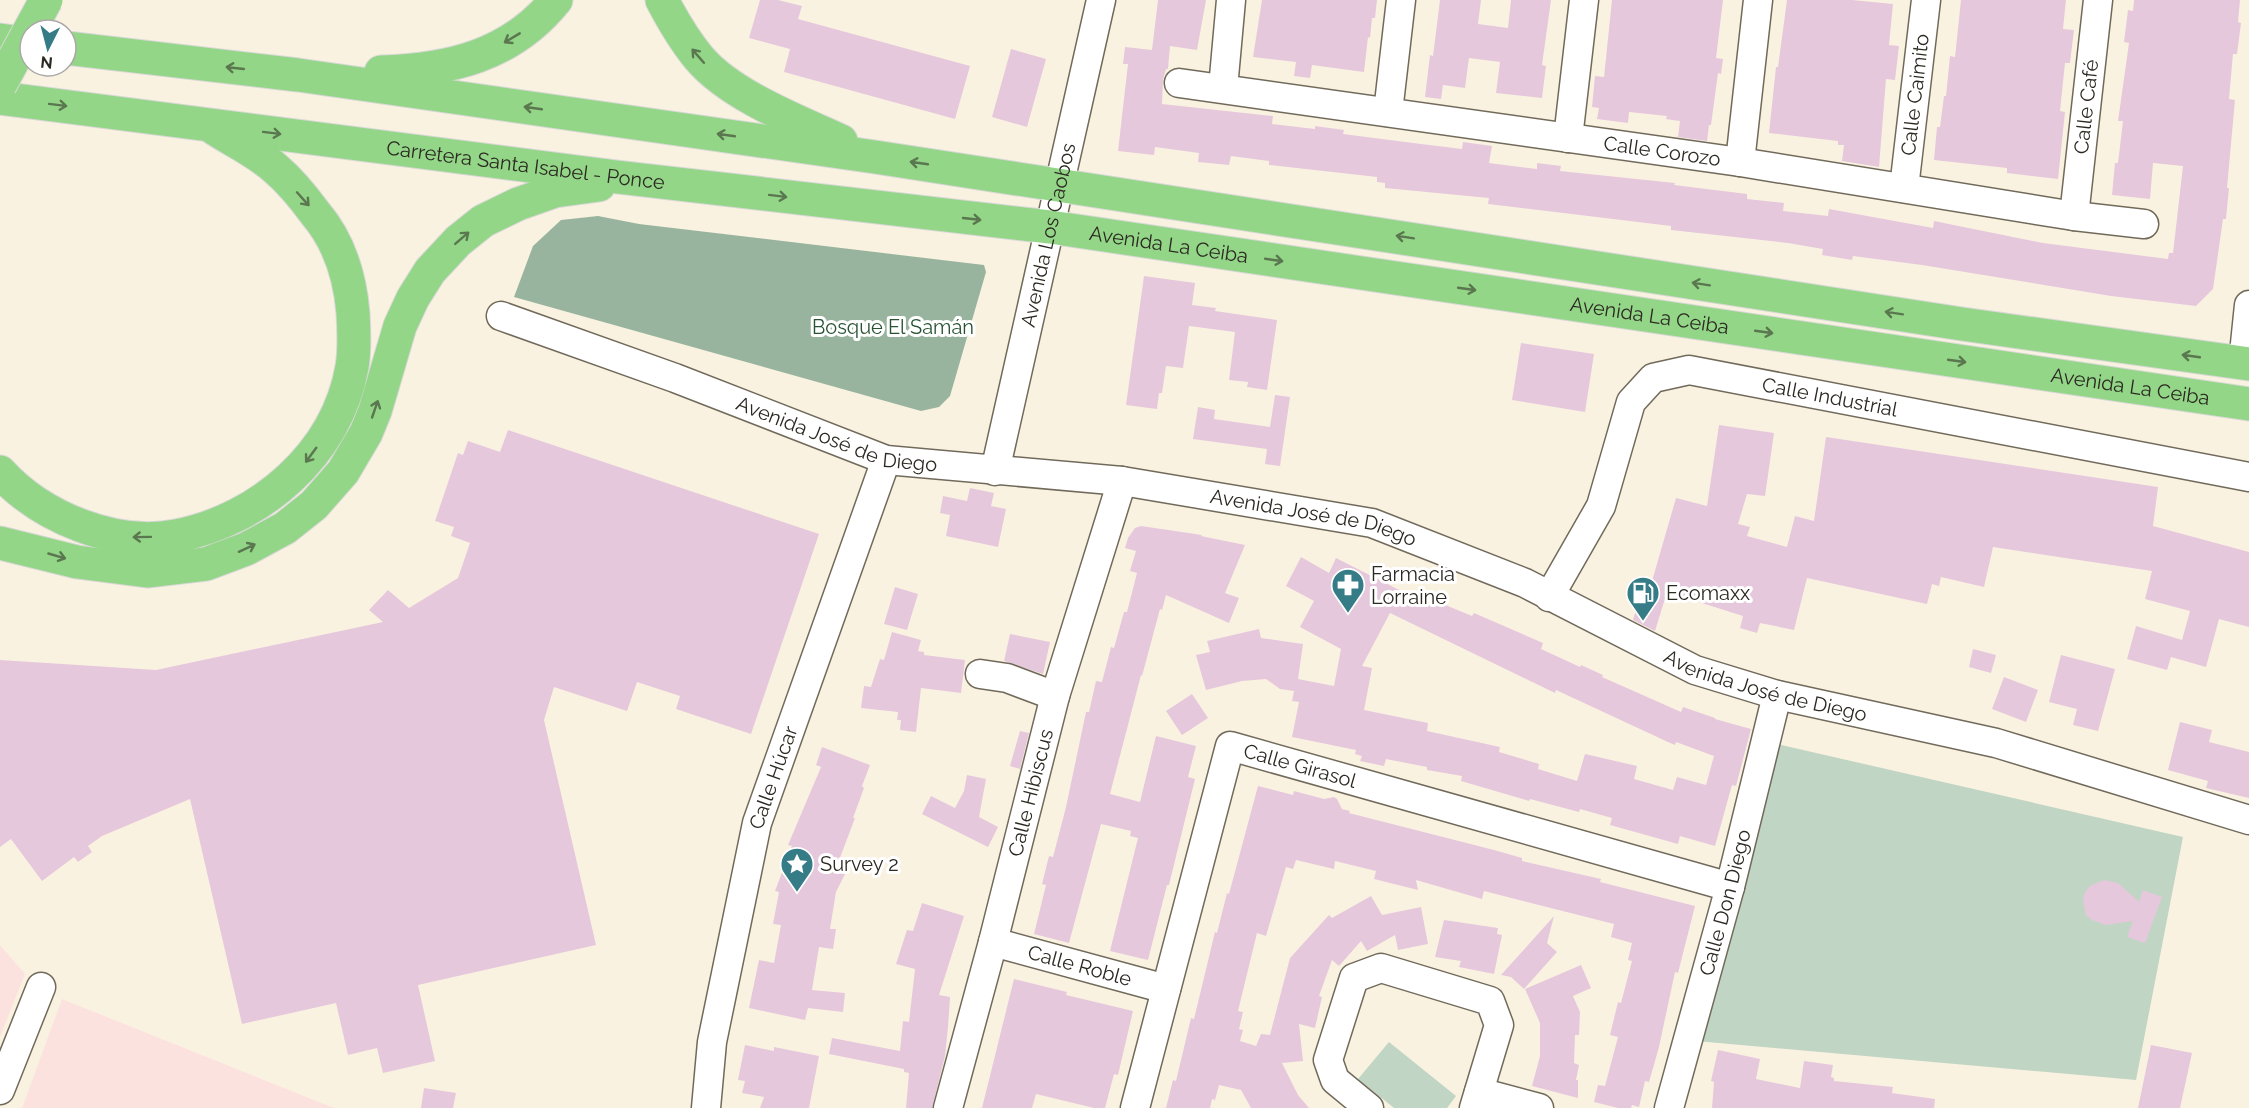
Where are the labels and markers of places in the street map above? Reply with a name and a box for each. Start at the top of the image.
place label: Farmacia Lorraine [1371,562,1455,609]
pharmacy icon: Farmacia Lorraine [1330,567,1366,614]
fuel station icon: Ecomaxx [1625,575,1661,622]
place label: Ecomaxx [1666,581,1750,605]
place icon: Survey 2 [779,846,815,893]
place label: Survey 2 [820,852,899,876]

